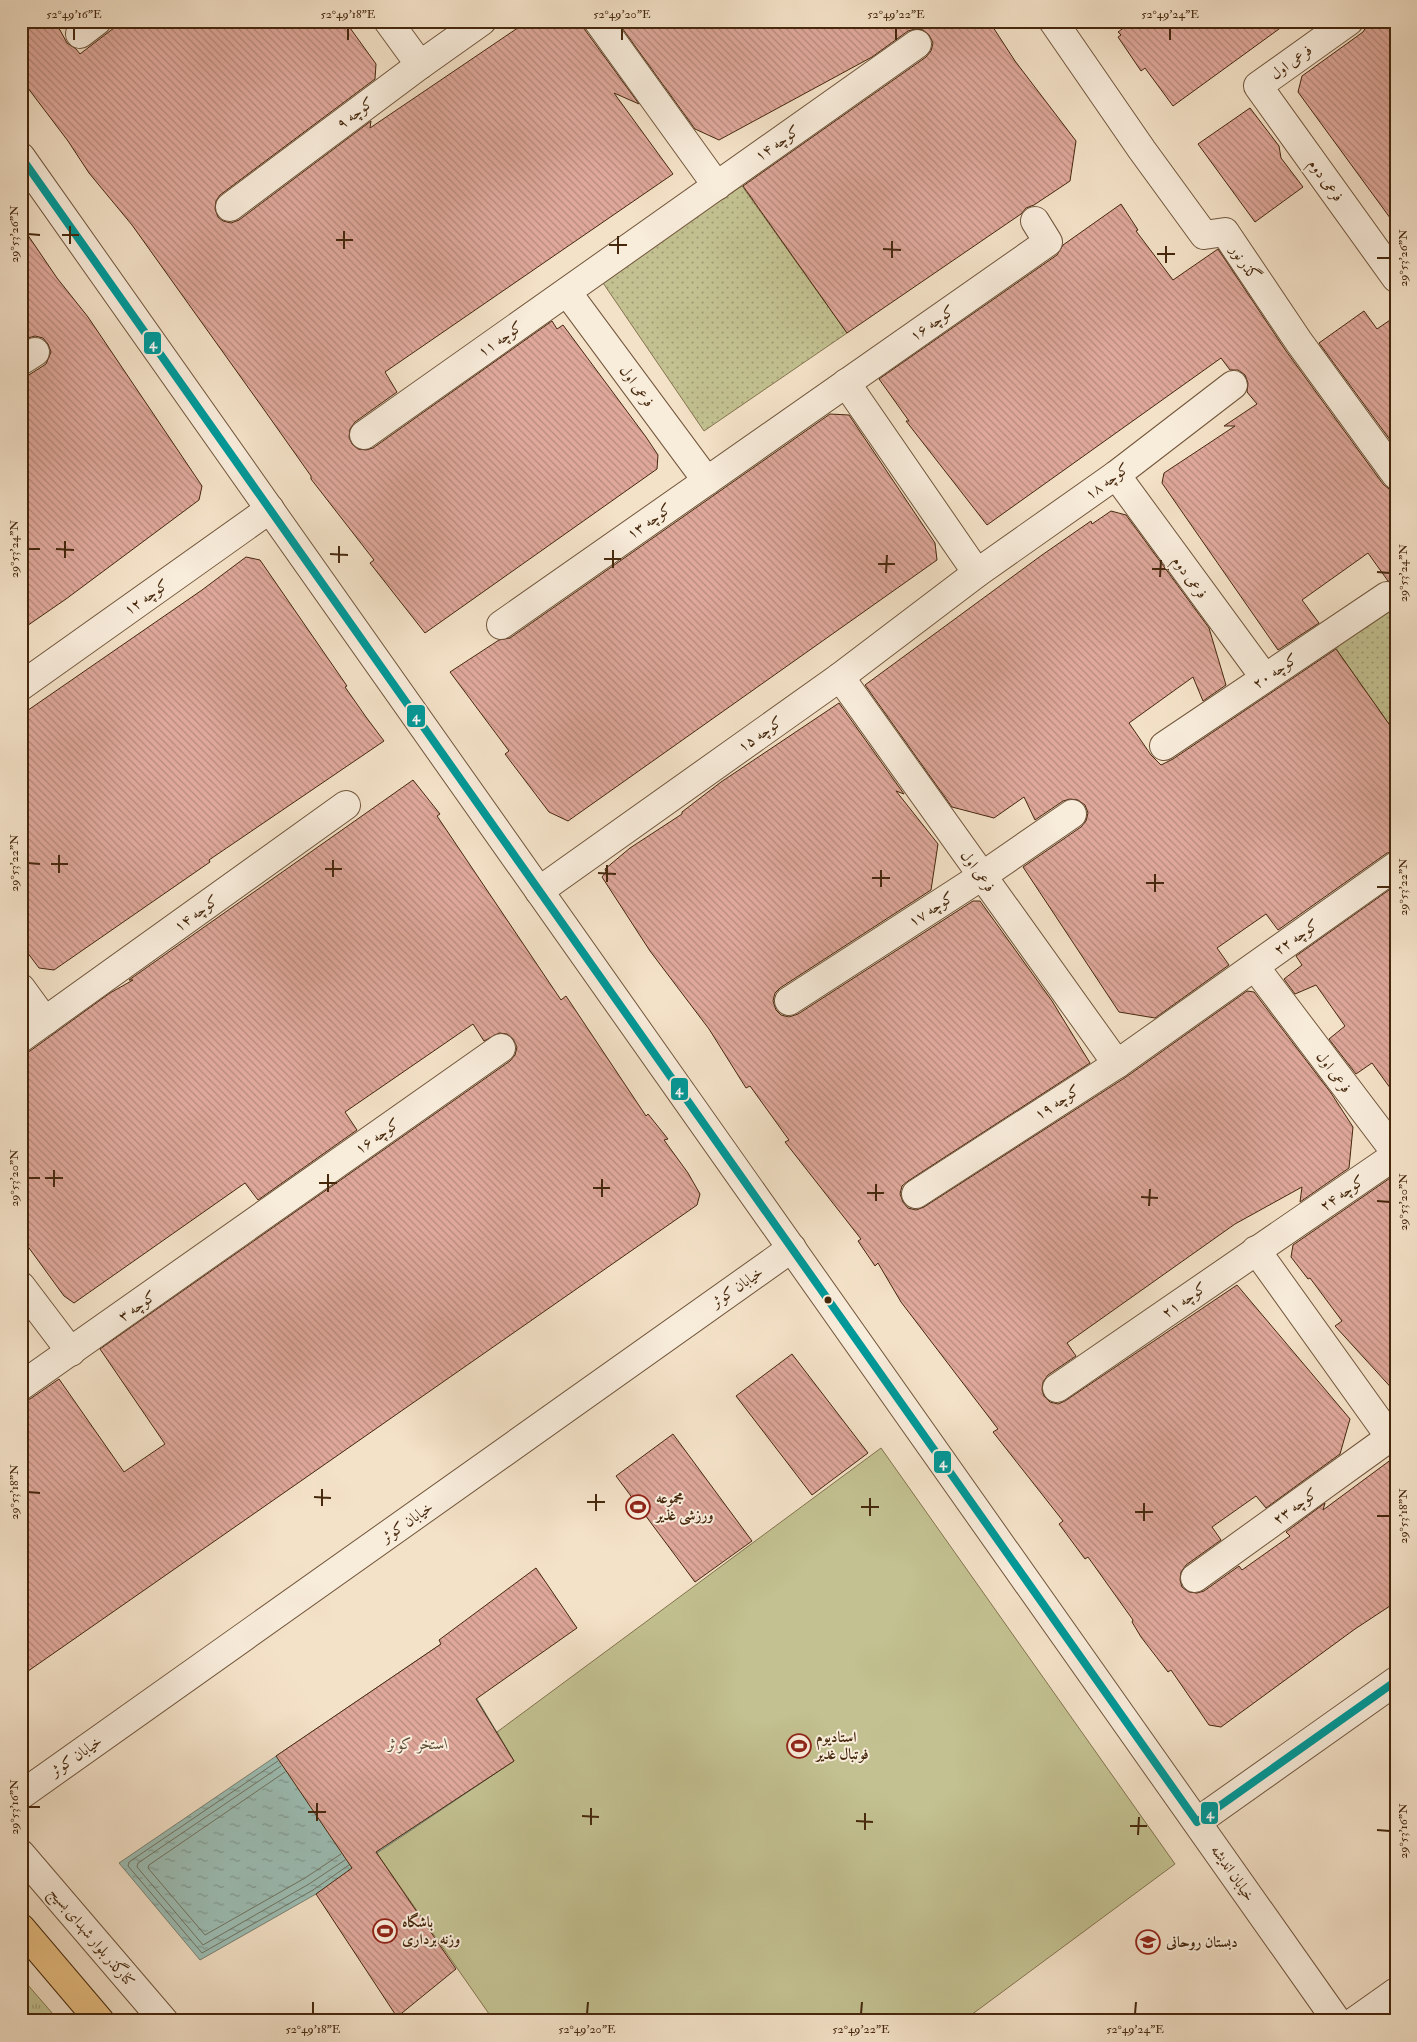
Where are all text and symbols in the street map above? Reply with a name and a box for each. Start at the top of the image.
text: 52°49'16"E [46,7,102,22]
text: 52°49'18"E [320,7,376,22]
text: 52°49'20"E [593,7,651,22]
text: 52°49'22"E [867,7,925,22]
text: 52°49'24"E [1141,7,1199,22]
street label: فرعی اول [1267,41,1316,84]
street label: کوچه ۹ [333,93,378,134]
street label: کوچه ۱۴ [751,121,804,167]
street label: فرعی دوم [1301,155,1347,207]
text: 29°53'26"N [7,205,22,263]
text: 29°53'26"N [1396,229,1411,287]
street label: گذر نور [1225,239,1265,285]
street label: کوچه ۱۶ [906,301,959,347]
street label: کوچه ۱۱ [474,317,527,363]
line badge: 4 [143,331,162,355]
text: 4 [148,335,158,352]
street label: فرعی اول [615,362,658,411]
street label: کوچه ۱۸ [1081,459,1134,505]
street label: کوچه ۱۳ [623,499,676,545]
text: 29°53'24"N [7,520,22,578]
text: 29°53'24"N [1396,544,1411,602]
street label: فرعی دوم [1165,552,1211,604]
street label: کوچه ۱۲ [120,575,173,621]
street label: کوچه ۲۰ [1249,649,1302,694]
line badge: 4 [406,704,426,728]
text: 4 [411,708,421,725]
street label: کوچه ۱۵ [734,712,787,758]
text: 29°53'22"N [7,834,22,892]
street label: فرعی اول [956,847,999,896]
text: 29°53'22"N [1396,858,1411,916]
street label: کوچه ۱۷ [905,888,958,932]
street label: کوچه ۱۴ [170,891,223,937]
street label: کوچه ۲۲ [1270,915,1323,961]
street label: فرعی اول [1312,1048,1355,1097]
line badge: 4 [670,1077,689,1101]
text: 4 [674,1081,684,1098]
street label: کوچه ۱۹ [1031,1081,1084,1125]
street label: کوچه ۱۶ [351,1114,404,1160]
text: 29°53'20"N [7,1149,22,1207]
street label: کوچه ۲۴ [1316,1171,1369,1217]
text: 29°53'20"N [1396,1173,1411,1231]
street label: خیابان کوثر [706,1263,767,1313]
street label: کوچه ۲۱ [1158,1278,1211,1324]
street label: کوچه ۳ [115,1287,160,1327]
unlabelled marker [823,1295,833,1305]
line badge: 4 [933,1450,952,1474]
text: 4 [938,1454,948,1471]
text: 29°53'18"N [7,1464,22,1520]
street label: کوچه ۲۳ [1269,1484,1322,1530]
text: 29°53'18"N [1396,1488,1411,1544]
place label: مجموعه ورزشی غذیر [654,1489,713,1526]
sports icon: مجموعه ورزشی غذیر [625,1494,651,1520]
street label: خیابان کوثر [376,1498,437,1548]
place label: استادیوم فوتبال غدیر [814,1728,869,1764]
street label: خیابان کوثر [45,1732,106,1782]
sports icon: استادیوم فوتبال غدیر [786,1733,812,1759]
water label: استخر کوثر [387,1734,448,1754]
text: 29°53'16"N [7,1779,22,1835]
line badge: 4 [1200,1801,1219,1825]
text: 29°53'16"N [1396,1803,1411,1859]
text: 4 [1205,1805,1215,1822]
street label: خیابان اندیشه [1206,1841,1259,1905]
street label: کنارگذر بلوار شهدای بسیج [42,1883,140,1993]
place label: باشگاه وزنه برداری [402,1912,460,1949]
sports icon: باشگاه وزنه برداری [372,1918,398,1944]
school or university icon: دبستان روحانی [1135,1929,1161,1955]
place label: دبستان روحانی [1165,1933,1238,1952]
text: 52°49'18"E [285,2022,341,2037]
text: 52°49'20"E [558,2022,616,2037]
text: 52°49'22"E [832,2022,890,2037]
text: 52°49'24"E [1106,2022,1164,2037]

